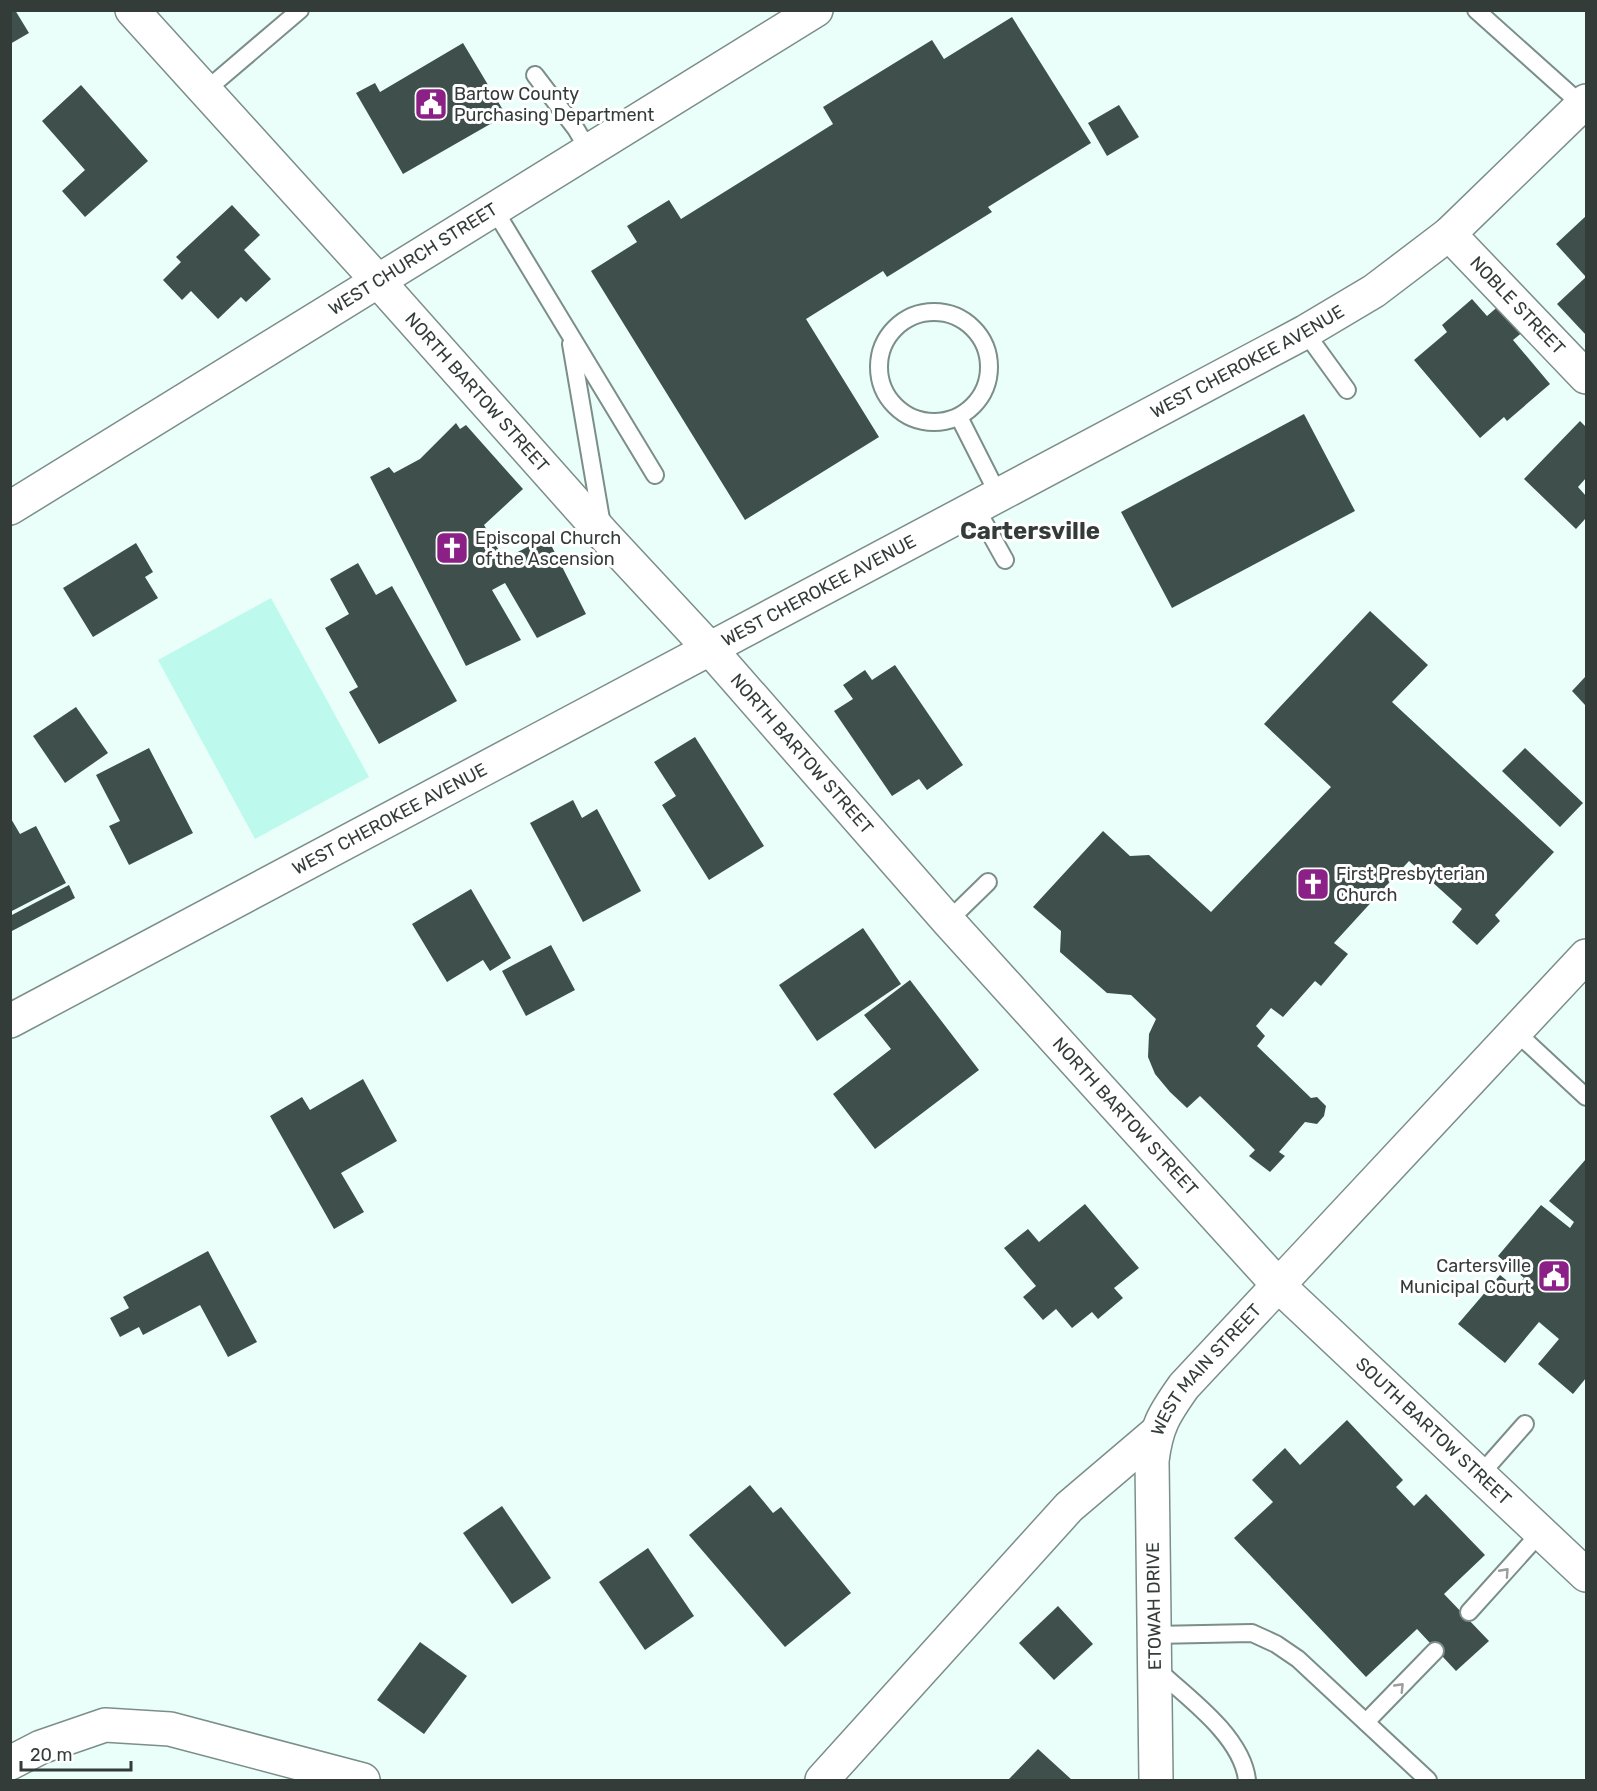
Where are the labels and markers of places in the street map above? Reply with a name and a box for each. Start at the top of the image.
place label: Bartow County Purchasing Department [454,83,654,126]
public building icon: Bartow County Purchasing Department [413,86,449,122]
place label: Episcopal Church of the Ascension [475,527,621,570]
church icon: Episcopal Church of the Ascension [434,530,470,566]
place label: First Presbyterian Church [1336,863,1485,906]
church icon: First Presbyterian Church [1295,866,1331,902]
place label: Cartersville Municipal Court [1400,1255,1531,1298]
public building icon: Cartersville Municipal Court [1536,1258,1572,1294]

